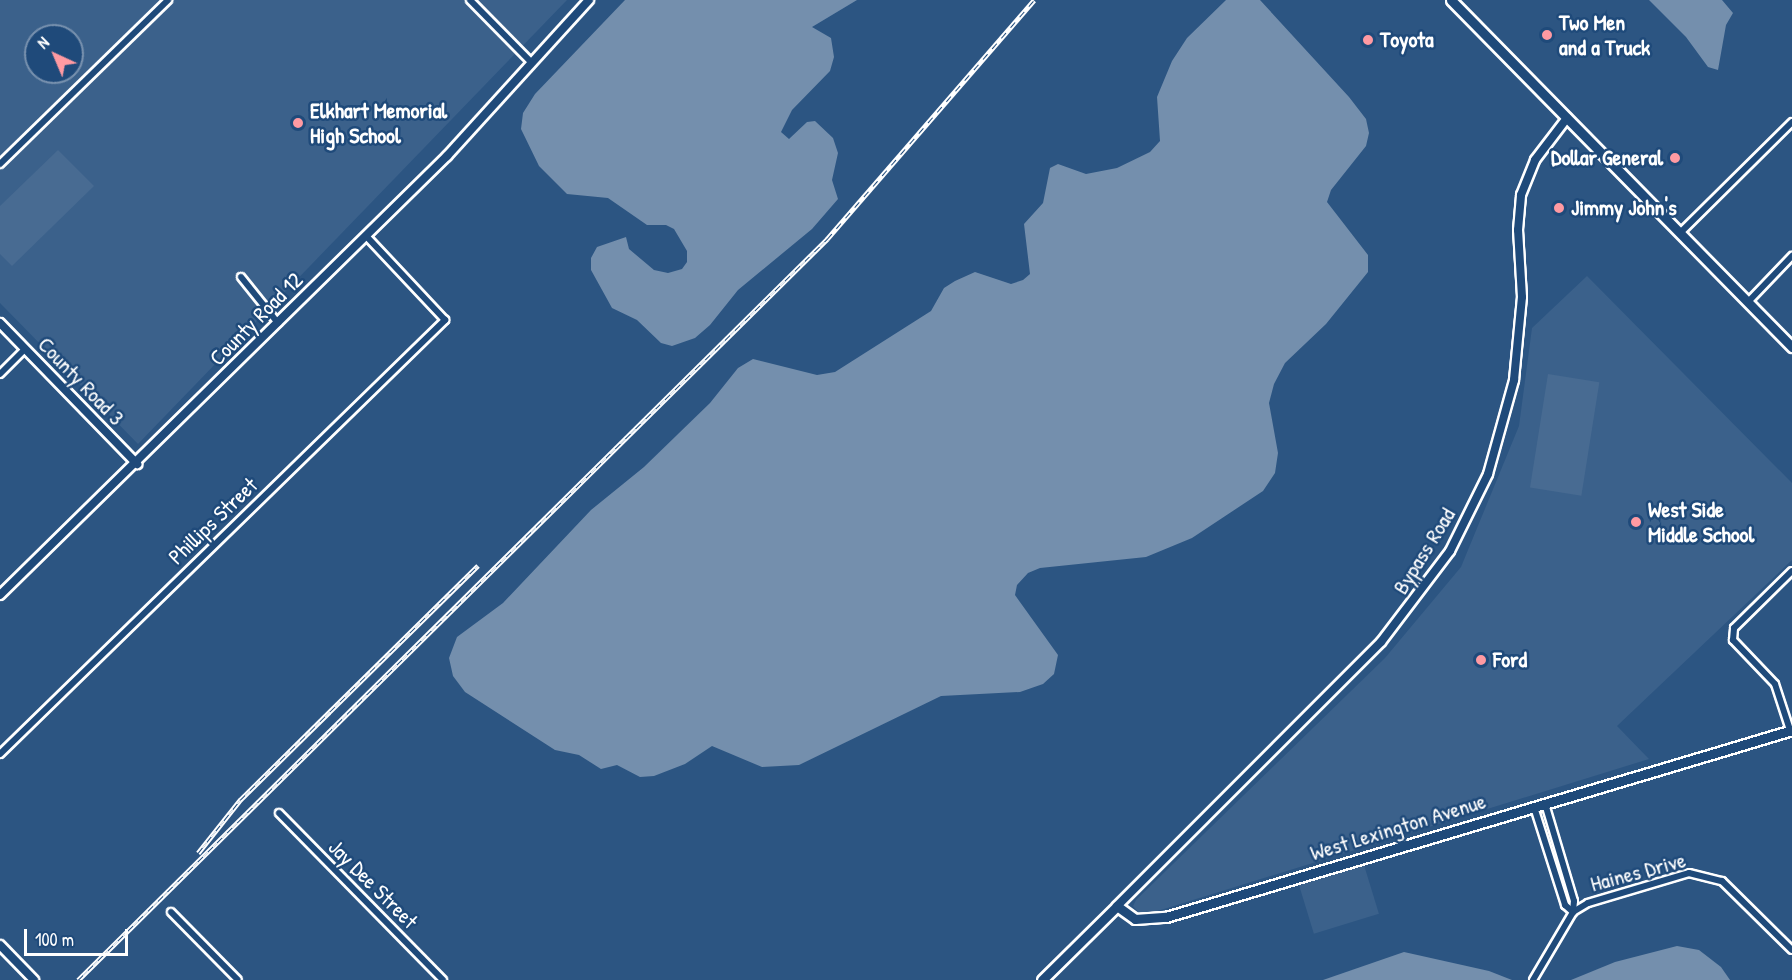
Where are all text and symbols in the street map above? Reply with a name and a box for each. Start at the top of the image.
place label: Two Men and a Truck [1559,9,1650,60]
north arrow [24,24,84,84]
place label: Toyota [1380,27,1434,53]
marker: Two Men and a Truck [1540,28,1554,42]
text: N [32,32,54,53]
marker: Toyota [1361,33,1375,47]
place label: Elkhart Memorial High School [310,97,447,148]
marker: Elkhart Memorial High School [291,116,305,130]
place label: Dollar General [1551,145,1663,171]
marker: Dollar General [1668,151,1682,165]
place label: Jimmy John's [1571,195,1677,221]
marker: Jimmy John's [1552,201,1566,215]
street label: County Road 12 [204,267,308,371]
street label: County Road 3 [32,331,130,431]
street label: Phillips Street [163,472,263,570]
place label: West Side Middle School [1648,496,1754,548]
street label: Bypass Road [1387,503,1461,599]
marker: West Side Middle School [1629,515,1643,529]
place label: Ford [1493,647,1527,673]
marker: Ford [1474,653,1488,667]
street label: West Lexington Avenue [1307,788,1489,866]
street label: Jay Dee Street [323,834,423,934]
street label: Haines Drive [1588,847,1688,897]
scale bar [27,917,130,955]
text: 100 m [35,927,74,952]

